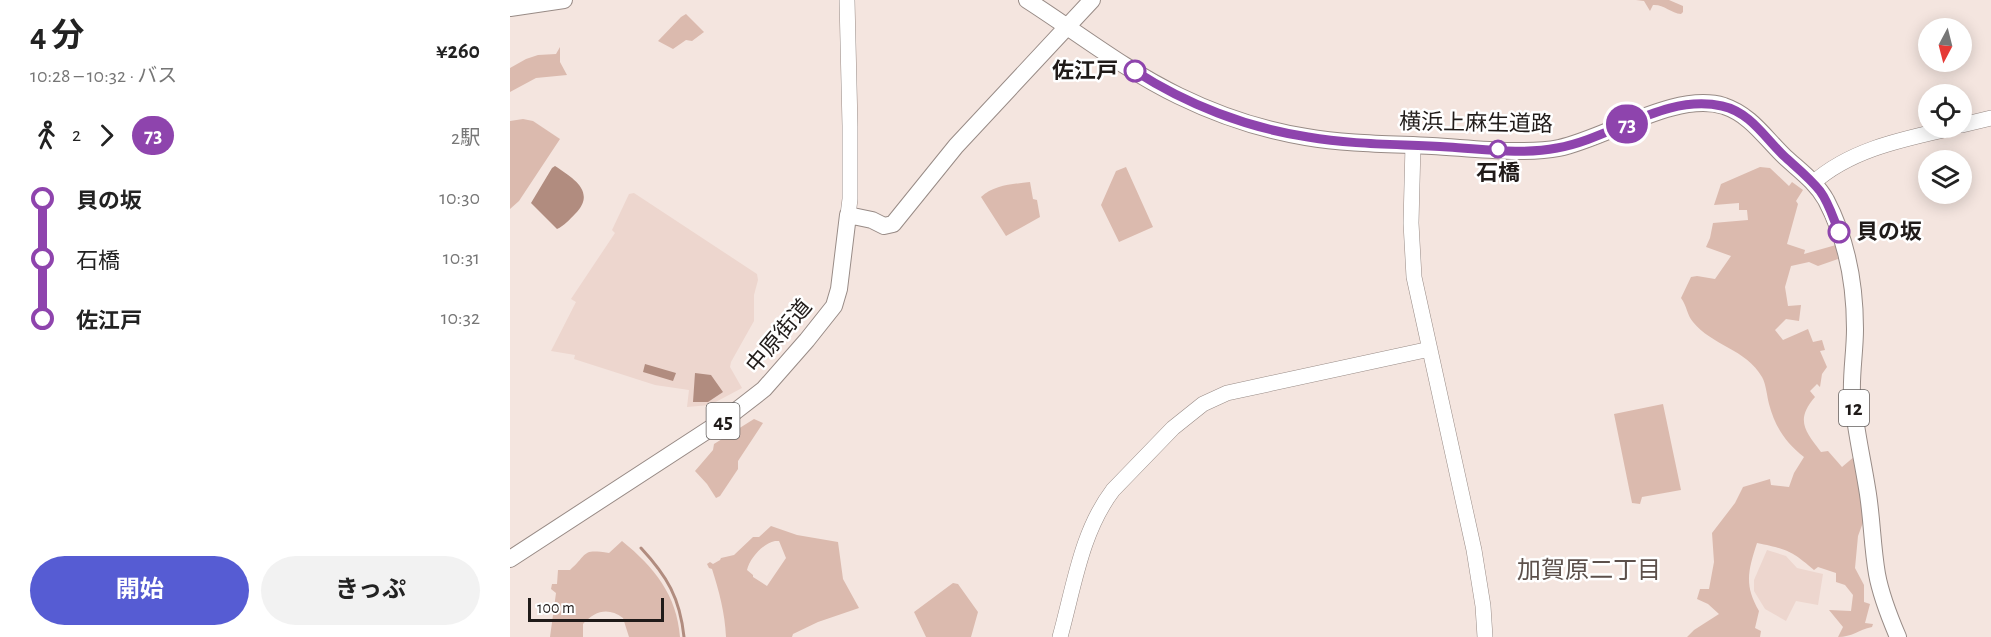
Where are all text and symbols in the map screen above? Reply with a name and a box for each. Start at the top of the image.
north arrow [1918,18,1972,72]
map controls [1918,18,1972,204]
text: 4 分 [30,20,85,53]
text: ¥260 [436,40,480,62]
place label: 佐江戸 [1052,59,1118,82]
marker: 佐江戸 [1124,60,1146,82]
text: 10:28 – 10:32 · バス [30,66,177,86]
button: locate [1918,84,1972,138]
line badge: 73 [1600,104,1654,144]
street label: 横浜上麻生道路 [1399,110,1553,135]
text: 73 [1618,114,1636,135]
icon: walk [30,119,63,152]
icon: forward [90,119,123,152]
text: 2 [72,125,81,145]
text: 73 [144,125,162,146]
text: 2駅 [451,128,480,148]
marker: 石橋 [1489,140,1507,158]
button: layers [1918,150,1972,204]
place label: 石橋 [1476,161,1520,184]
text: 10:30 [439,188,480,208]
text: 貝の坂 [76,190,142,212]
place label: 貝の坂 [1856,220,1922,243]
marker: 貝の坂 [1828,221,1850,243]
text: 10:31 [443,248,480,268]
text: 石橋 [76,250,120,272]
street label: 中原街道 [742,295,816,377]
text: 10:32 [441,308,480,328]
text: 佐江戸 [76,310,142,332]
road number: 12 [1839,390,1869,426]
road number: 45 [706,403,740,439]
button: 開始 [30,556,249,625]
button: きっぷ [261,556,480,625]
district label: 加賀原二丁目 [1517,557,1661,583]
scale bar [528,595,664,622]
text: 100 m [537,600,575,616]

